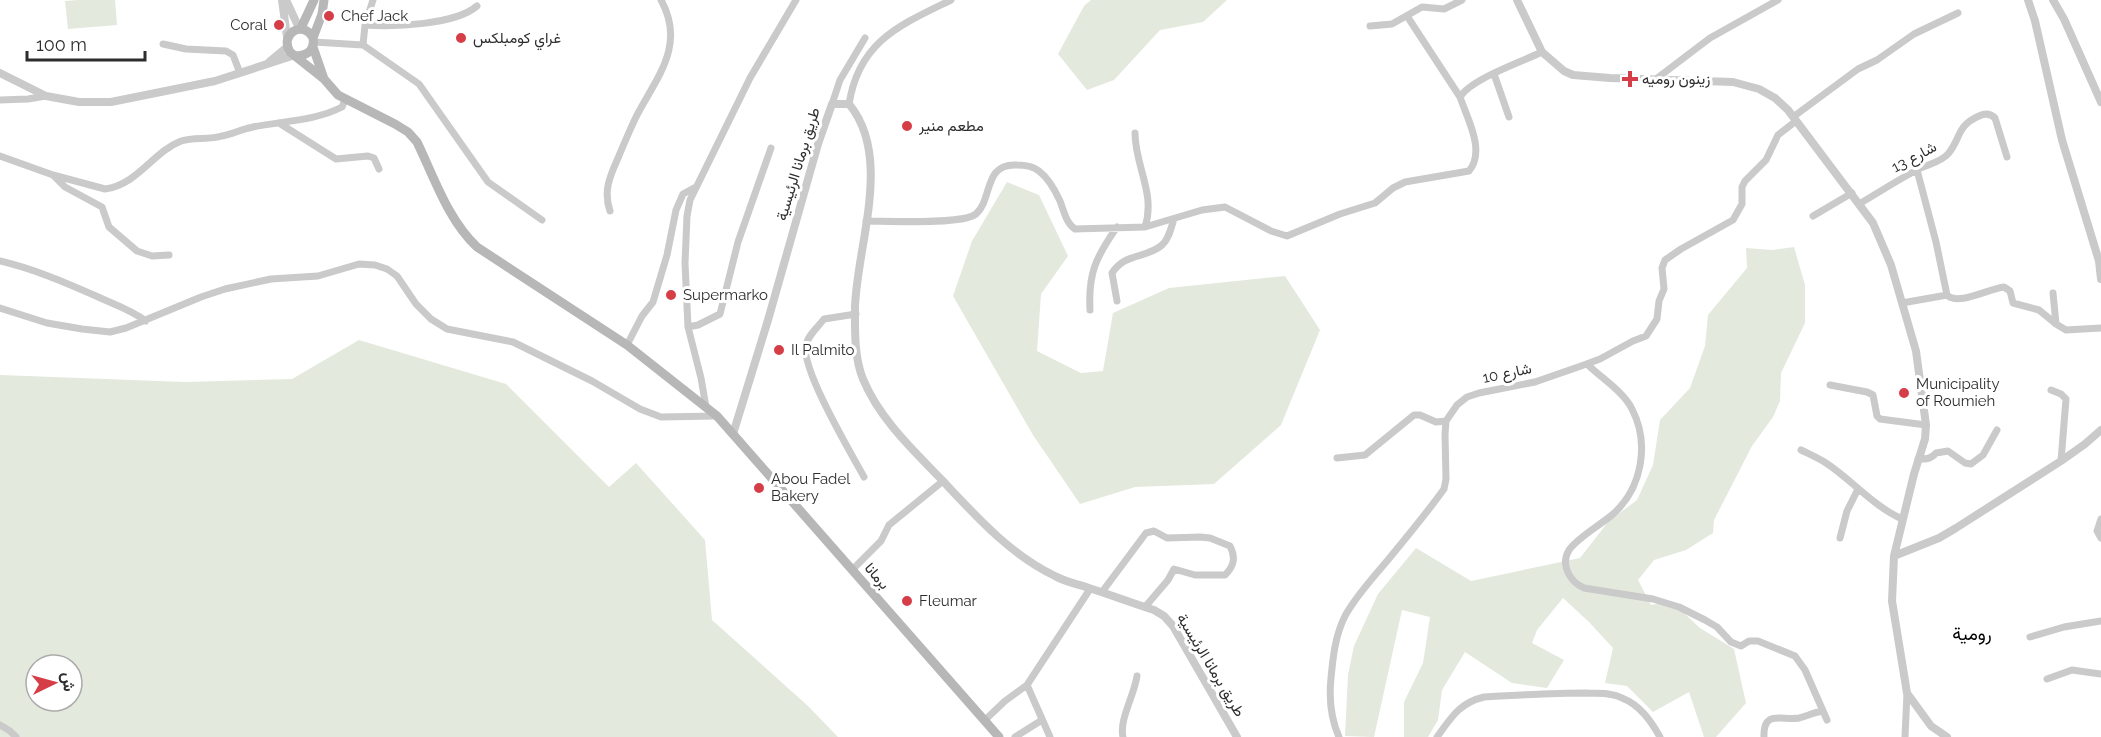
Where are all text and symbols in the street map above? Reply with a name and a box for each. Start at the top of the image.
place label: Chef Jack [341,7,408,25]
marker: Chef Jack [322,9,336,23]
place label: Coral [230,16,268,34]
marker: Coral [272,18,286,32]
scale bar [27,24,146,62]
place label: غراي كومبلكس [473,29,561,51]
marker: غراي كومبلكس [454,31,468,45]
text: 100 m [36,34,87,55]
place label: زينون روميه [1642,70,1710,88]
marker: زينون روميه [1623,72,1637,86]
street label: طريق برمانا الرئيسية [772,105,825,223]
place label: مطعم منير [918,117,984,136]
marker: مطعم منير [900,119,914,133]
street label: شارع 13 [1888,138,1941,178]
place label: Supermarko [683,286,768,304]
marker: Supermarko [664,288,678,302]
place label: Il Palmito [791,341,855,359]
marker: Il Palmito [772,343,786,357]
street label: شارع 10 [1481,359,1534,389]
place label: Municipality of Roumieh [1916,375,2000,410]
marker: Municipality of Roumieh [1897,386,1911,400]
place label: Abou Fadel Bakery [771,470,851,505]
marker: Abou Fadel Bakery [752,481,766,495]
street label: برمانا [861,559,893,593]
place label: Fleumar [919,592,978,610]
marker: Fleumar [900,594,914,608]
street label: طريق برمانا الرئيسية [1172,610,1249,721]
district label: رومية [1952,623,1992,645]
north arrow [24,653,84,713]
text: ش [58,671,79,692]

